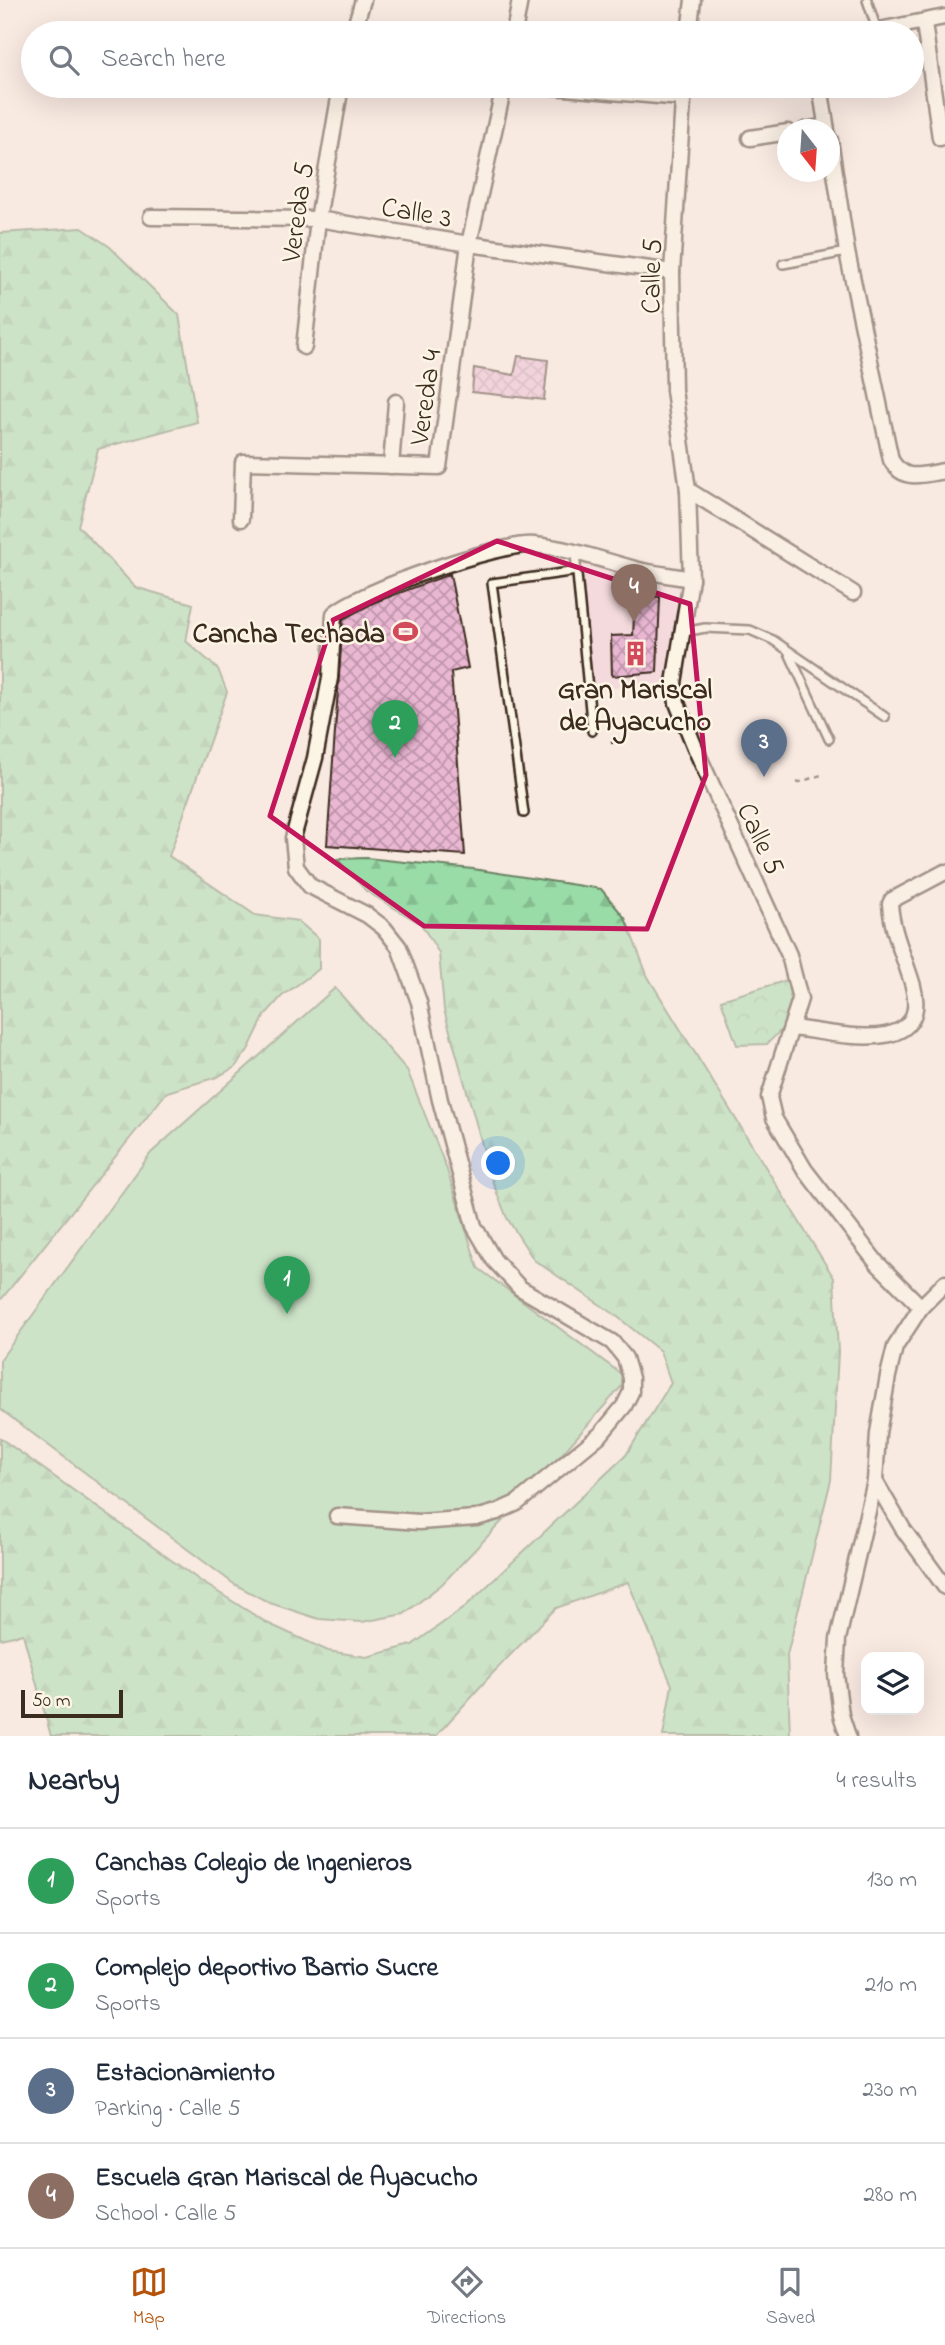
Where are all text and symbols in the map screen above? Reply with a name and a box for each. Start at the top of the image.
search box [21,21,924,98]
icon: search [45,41,83,79]
text: Search here [101,41,226,79]
north arrow [777,119,840,182]
street label: Vereda 5 [272,160,327,266]
street label: Calle 3 [378,188,455,241]
street label: Calle 5 [632,238,675,314]
street label: Vereda 4 [400,346,455,449]
pin: 4 [611,564,657,622]
place label: Cancha Techada [193,615,385,656]
sports icon: Cancha Techada [391,618,419,646]
building icon: Gran Mariscal de Ayacucho [621,640,649,668]
place label: Gran Mariscal de Ayacucho [558,671,713,744]
pin: 2 [372,700,418,758]
pin: 3 [741,719,787,777]
street label: Calle 5 [724,797,793,882]
your location [481,1146,515,1180]
pin: 1 [264,1256,310,1314]
map controls [861,1652,924,1715]
button: layers [861,1652,924,1715]
scale bar [21,1687,122,1719]
text: 50 m [32,1688,71,1715]
text: Nearby [28,1760,120,1804]
text: 4 results [836,1765,917,1798]
text: Canchas Colegio de Ingenieros [95,1845,412,1883]
text: 1 [47,1864,55,1897]
text: 130 m [867,1864,917,1897]
text: Sports [95,1883,161,1916]
text: Complejo deportivo Barrio Sucre [95,1950,438,1988]
text: 2 [45,1969,57,2002]
text: 210 m [865,1969,917,2002]
text: Sports [95,1988,161,2021]
text: Estacionamiento [95,2055,275,2093]
text: 3 [46,2074,56,2107]
text: 230 m [863,2074,917,2107]
text: Parking · Calle 5 [95,2093,241,2126]
text: Escuela Gran Mariscal de Ayacucho [95,2160,478,2198]
text: 4 [46,2179,56,2212]
text: 280 m [863,2179,917,2212]
text: School · Calle 5 [95,2198,236,2231]
tab: Map [130,2263,168,2332]
tab: Directions [427,2263,506,2332]
tab: Saved [766,2263,815,2332]

